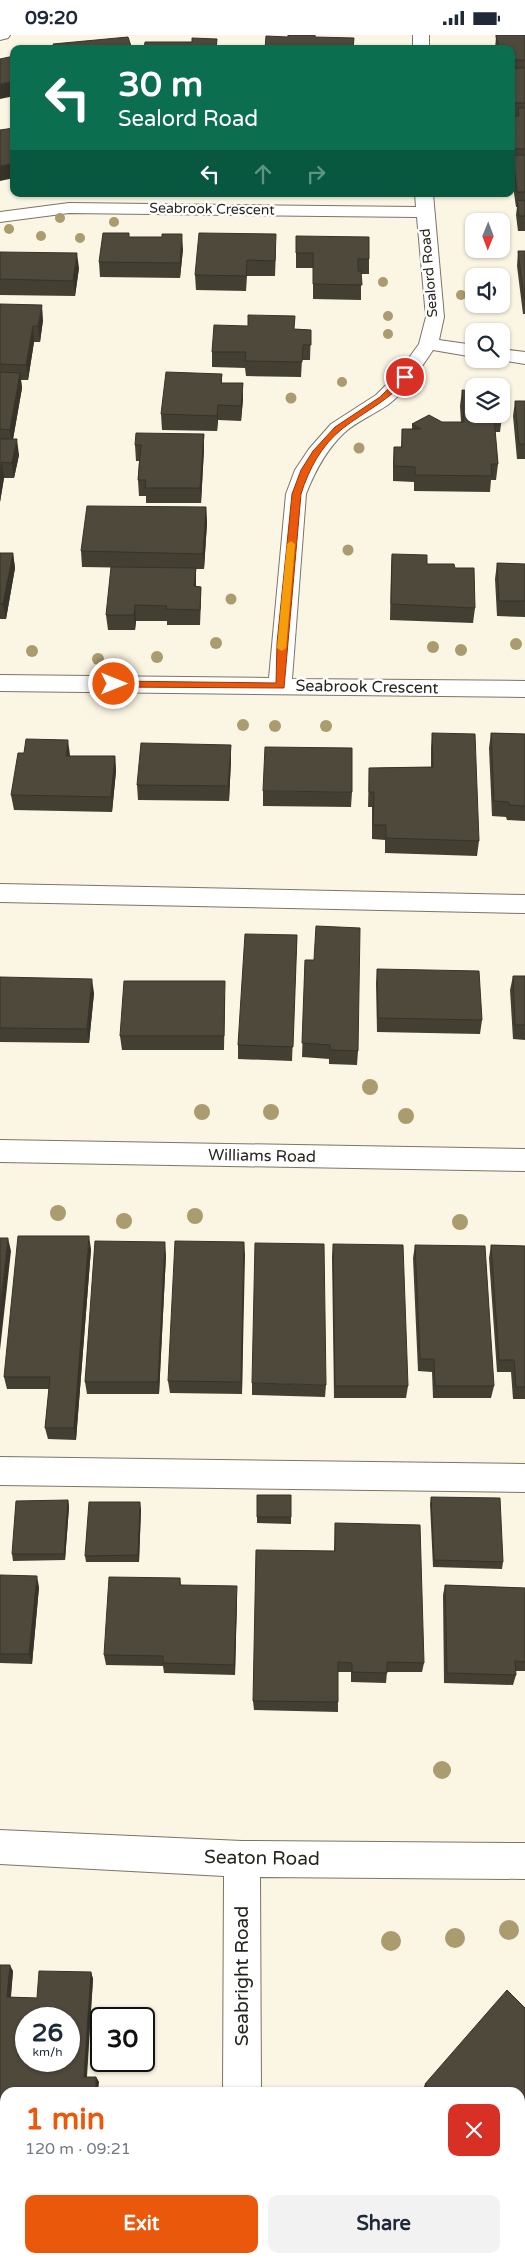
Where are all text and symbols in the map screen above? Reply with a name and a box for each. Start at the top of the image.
text: 09:20 [25,7,78,29]
text: 30 m [118,64,203,106]
icon: left [35,65,100,130]
text: Sealord Road [118,106,258,132]
icon: left [196,160,224,188]
icon: ahead [249,160,277,188]
icon: right [302,160,330,188]
street label: Seabrook Crescent [149,199,275,219]
north arrow [465,213,510,257]
map controls [465,213,510,423]
street label: Sealord Road [417,228,441,318]
button: sound [465,268,510,313]
button: search [465,323,510,368]
pin [384,356,426,398]
icon: arrive [391,363,419,391]
button: layers [465,378,510,423]
position arrow [87,657,139,709]
street label: Seabrook Crescent [295,676,439,698]
street label: Williams Road [208,1145,316,1167]
street label: Seaton Road [204,1846,320,1870]
street label: Seabright Road [231,1906,253,2046]
speed limit sign: 30 [90,2007,155,2072]
text: 26 [32,2018,63,2048]
text: km/h [32,2045,63,2059]
text: 1 min [25,2101,105,2138]
button: close [448,2104,500,2156]
text: 120 m · 09:21 [25,2139,131,2159]
button: Exit [25,2195,258,2253]
button: Share [268,2195,500,2253]

